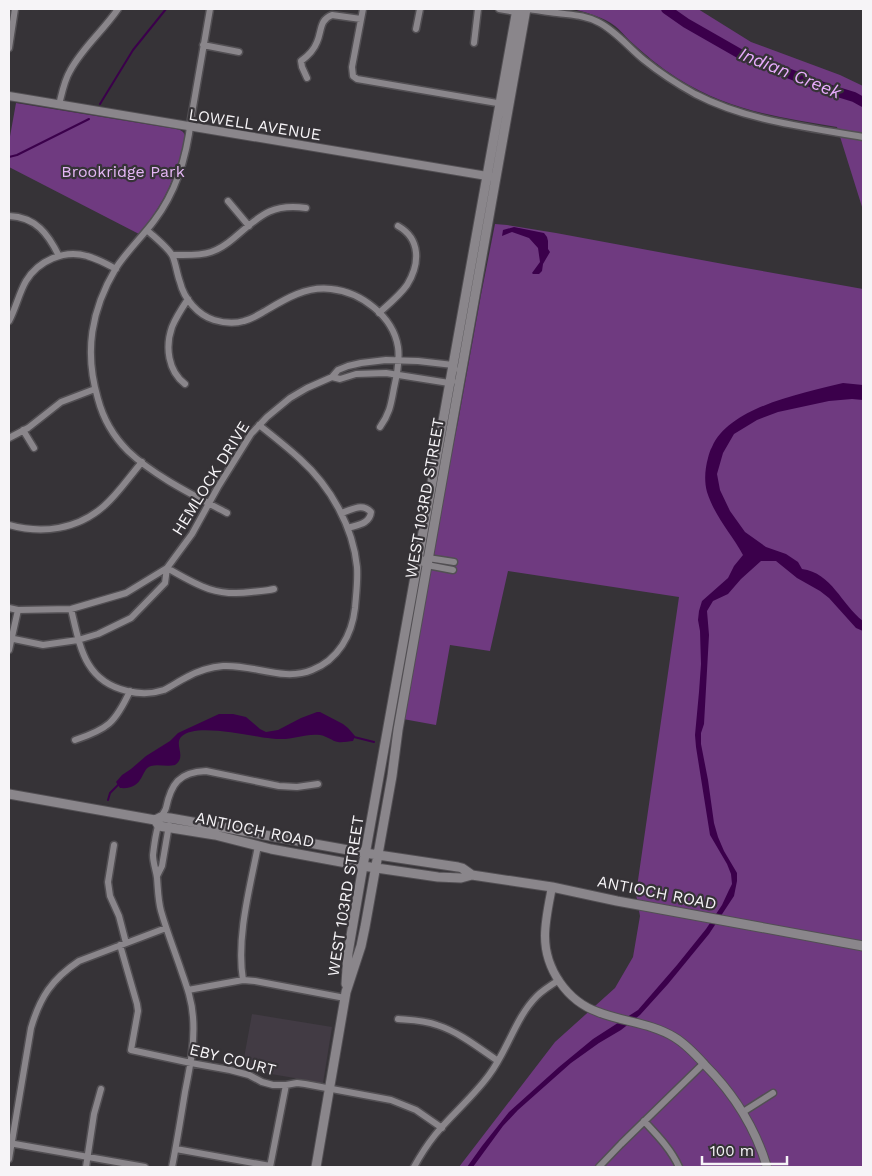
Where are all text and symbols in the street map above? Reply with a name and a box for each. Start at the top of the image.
water label: Indian Creek [736,42,846,103]
street label: LOWELL AVENUE [187,105,322,144]
park label: Brookridge Park [61,162,185,181]
street label: WEST 103RD STREET [401,416,448,580]
street label: HEMLOCK DRIVE [168,418,253,539]
street label: ANTIOCH ROAD [194,808,316,851]
street label: WEST 103RD STREET [323,814,368,978]
street label: ANTIOCH ROAD [596,872,718,913]
street label: EBY COURT [188,1040,278,1079]
scale bar [702,1134,787,1166]
text: 100 m [710,1142,754,1160]

